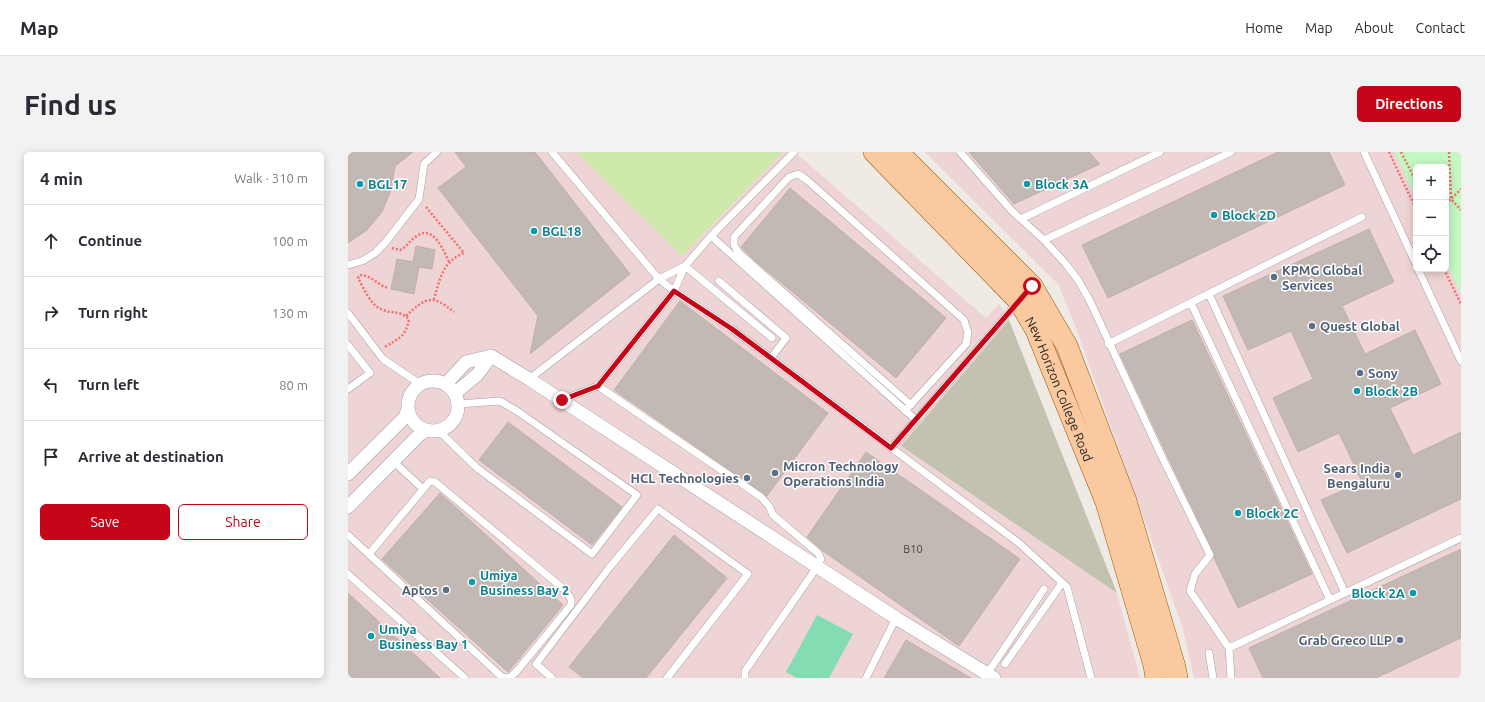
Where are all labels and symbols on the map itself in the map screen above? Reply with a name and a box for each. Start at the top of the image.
place label: BGL17 [368,177,407,191]
place label: Block 3A [1035,177,1089,191]
marker: BGL17 [355,179,365,189]
marker: Block 3A [1022,179,1032,189]
place label: Block 2D [1222,208,1276,222]
marker: Block 2D [1209,210,1219,220]
place label: BGL18 [542,224,581,238]
marker: BGL18 [529,226,539,236]
place label: KPMG Global Services [1282,263,1362,292]
marker: KPMG Global Services [1269,272,1279,282]
route start [1023,277,1041,295]
street label: New Horizon College Road [1023,314,1096,463]
place label: Quest Global [1320,319,1400,333]
marker: Quest Global [1307,321,1317,331]
place label: Sony [1368,366,1398,380]
marker: Sony [1355,368,1365,378]
place label: Block 2B [1365,384,1418,398]
marker: Block 2B [1352,386,1362,396]
route end [553,391,571,409]
place label: Micron Technology Operations India [783,459,898,488]
place label: Sears India Bengaluru [1324,461,1390,490]
marker: Micron Technology Operations India [770,468,780,478]
marker: Sears India Bengaluru [1393,470,1403,480]
place label: HCL Technologies [631,471,739,485]
marker: HCL Technologies [742,473,752,483]
place label: Block 2C [1246,506,1299,520]
marker: Block 2C [1233,508,1243,518]
house number: B10 [903,543,923,555]
place label: Umiya Business Bay 2 [480,568,569,597]
marker: Umiya Business Bay 2 [467,577,477,587]
place label: Aptos [402,583,438,597]
marker: Aptos [441,585,451,595]
place label: Block 2A [1351,586,1406,600]
marker: Block 2A [1408,588,1418,598]
place label: Umiya Business Bay 1 [379,622,468,651]
marker: Umiya Business Bay 1 [366,631,376,641]
place label: Grab Greco LLP [1299,633,1392,647]
marker: Grab Greco LLP [1395,635,1405,645]

